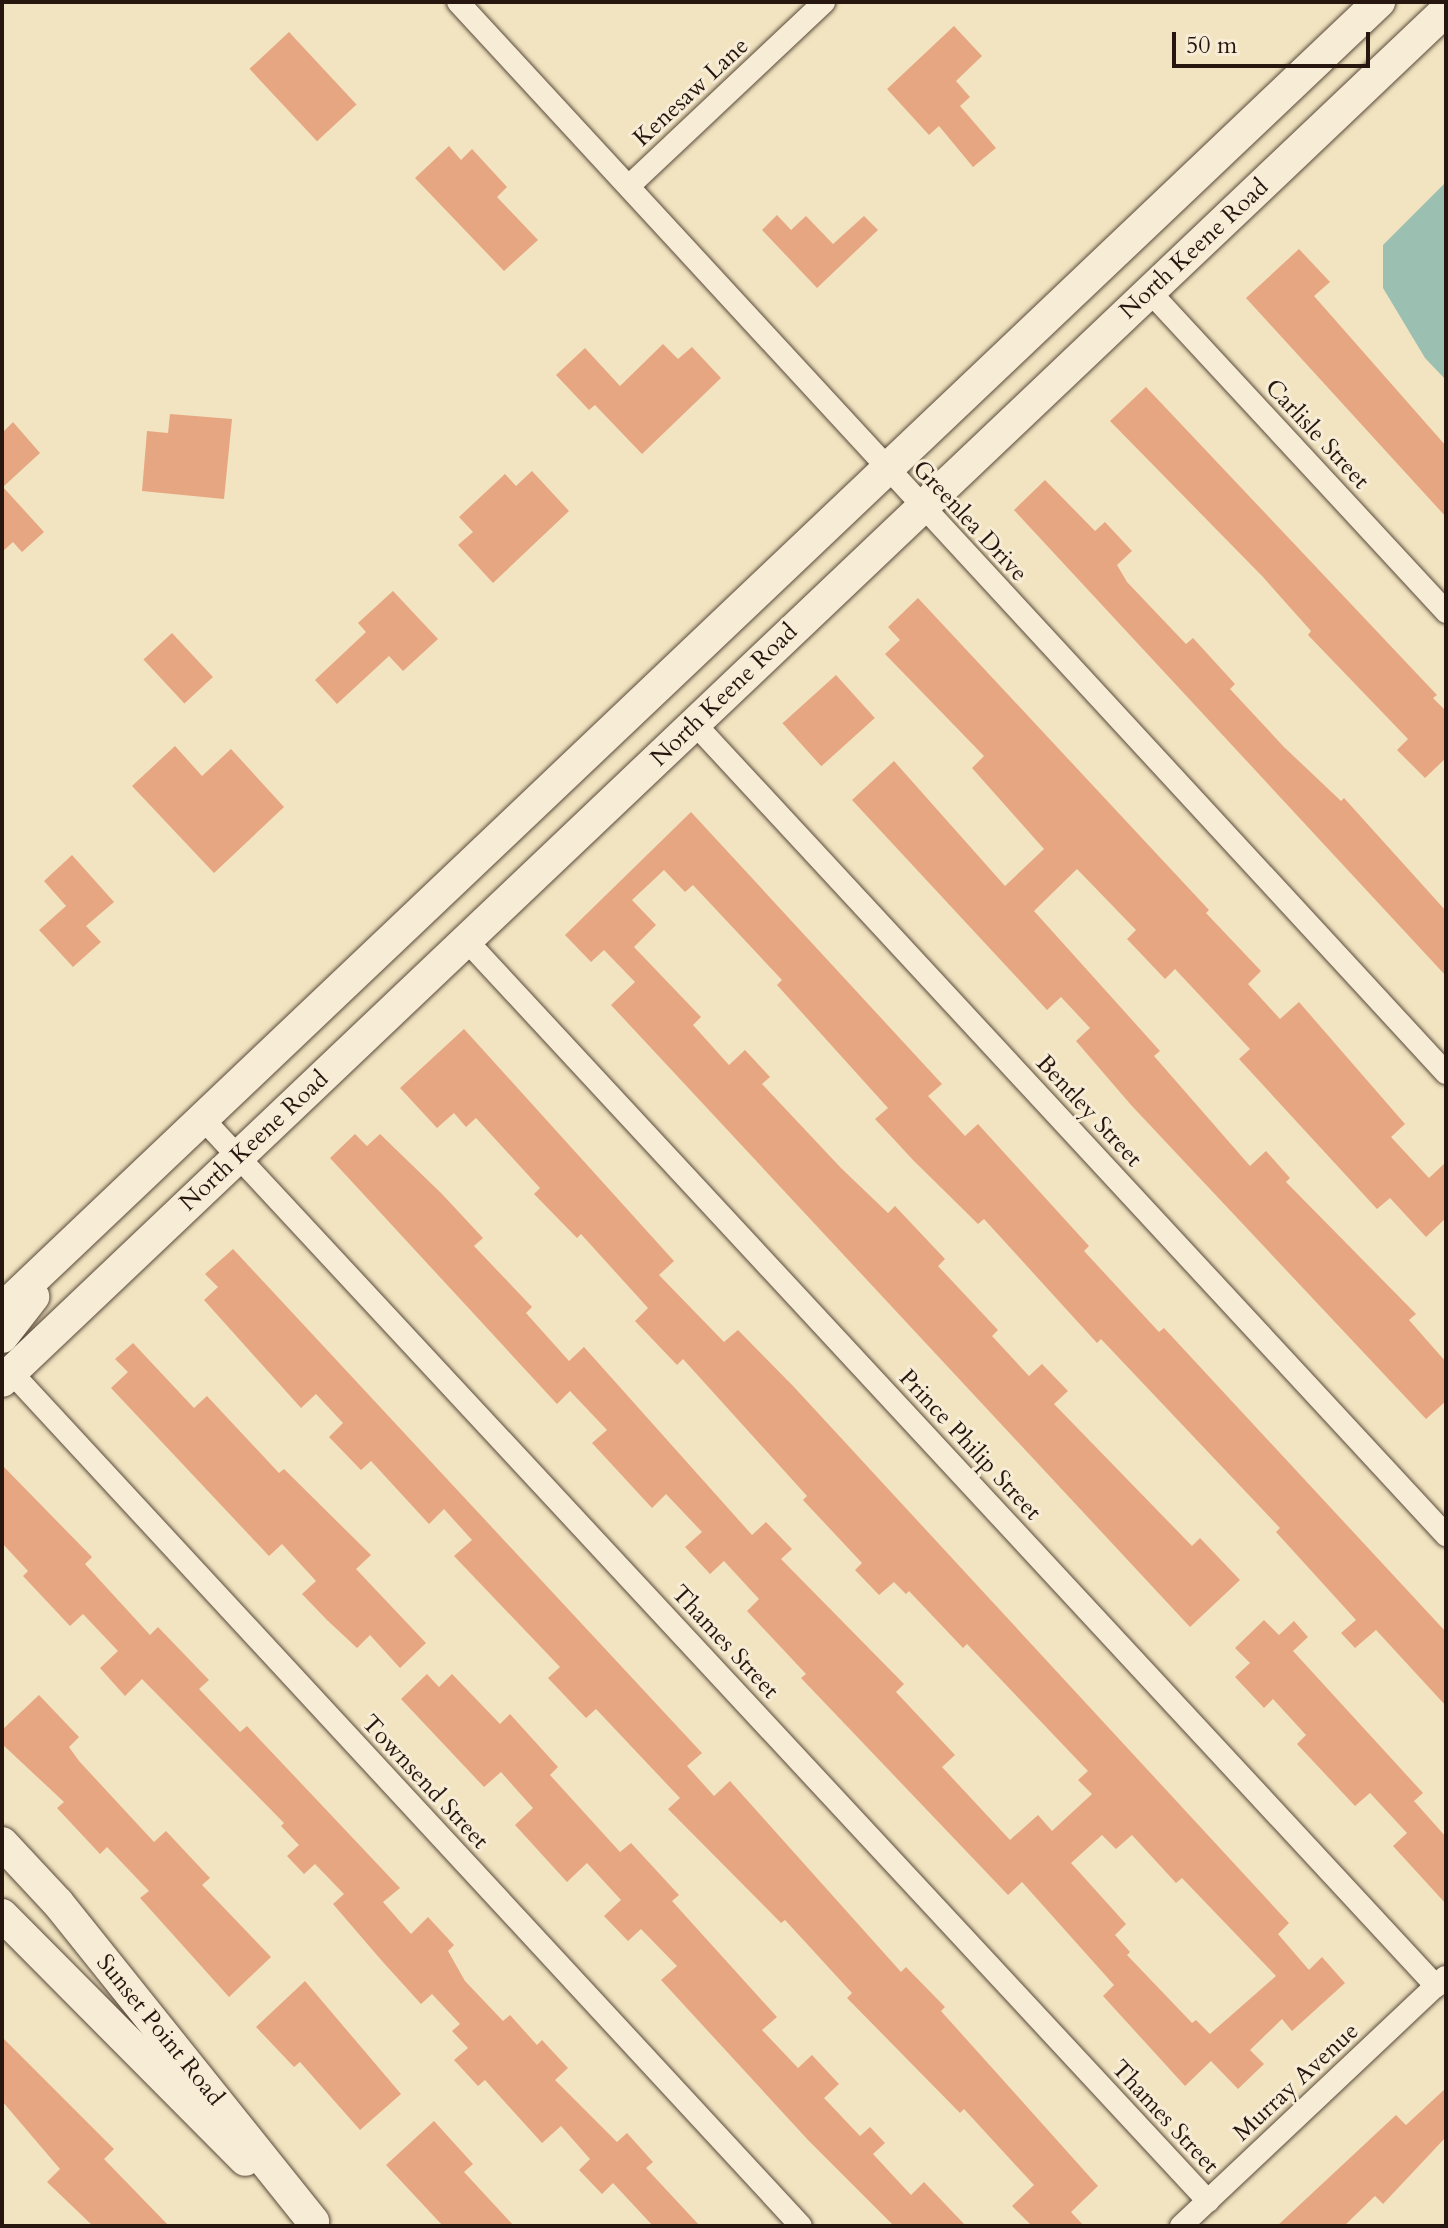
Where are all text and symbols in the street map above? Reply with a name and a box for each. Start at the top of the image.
scale bar [1176,16,1374,66]
text: 50 m [1186,29,1237,62]
street label: Kenesaw Lane [627,31,755,153]
street label: North Keene Road [1114,173,1274,325]
street label: Carlisle Street [1259,373,1375,495]
street label: Greenlea Drive [907,454,1033,588]
street label: North Keene Road [645,618,803,772]
street label: Bentley Street [1030,1049,1148,1173]
street label: North Keene Road [174,1065,334,1217]
street label: Prince Philip Street [893,1364,1047,1526]
street label: Thames Street [665,1579,785,1705]
street label: Townsend Street [355,1709,495,1855]
street label: Sunset Point Road [90,1949,230,2111]
street label: Murray Avenue [1227,2017,1365,2147]
street label: Thames Street [1105,2054,1225,2180]

